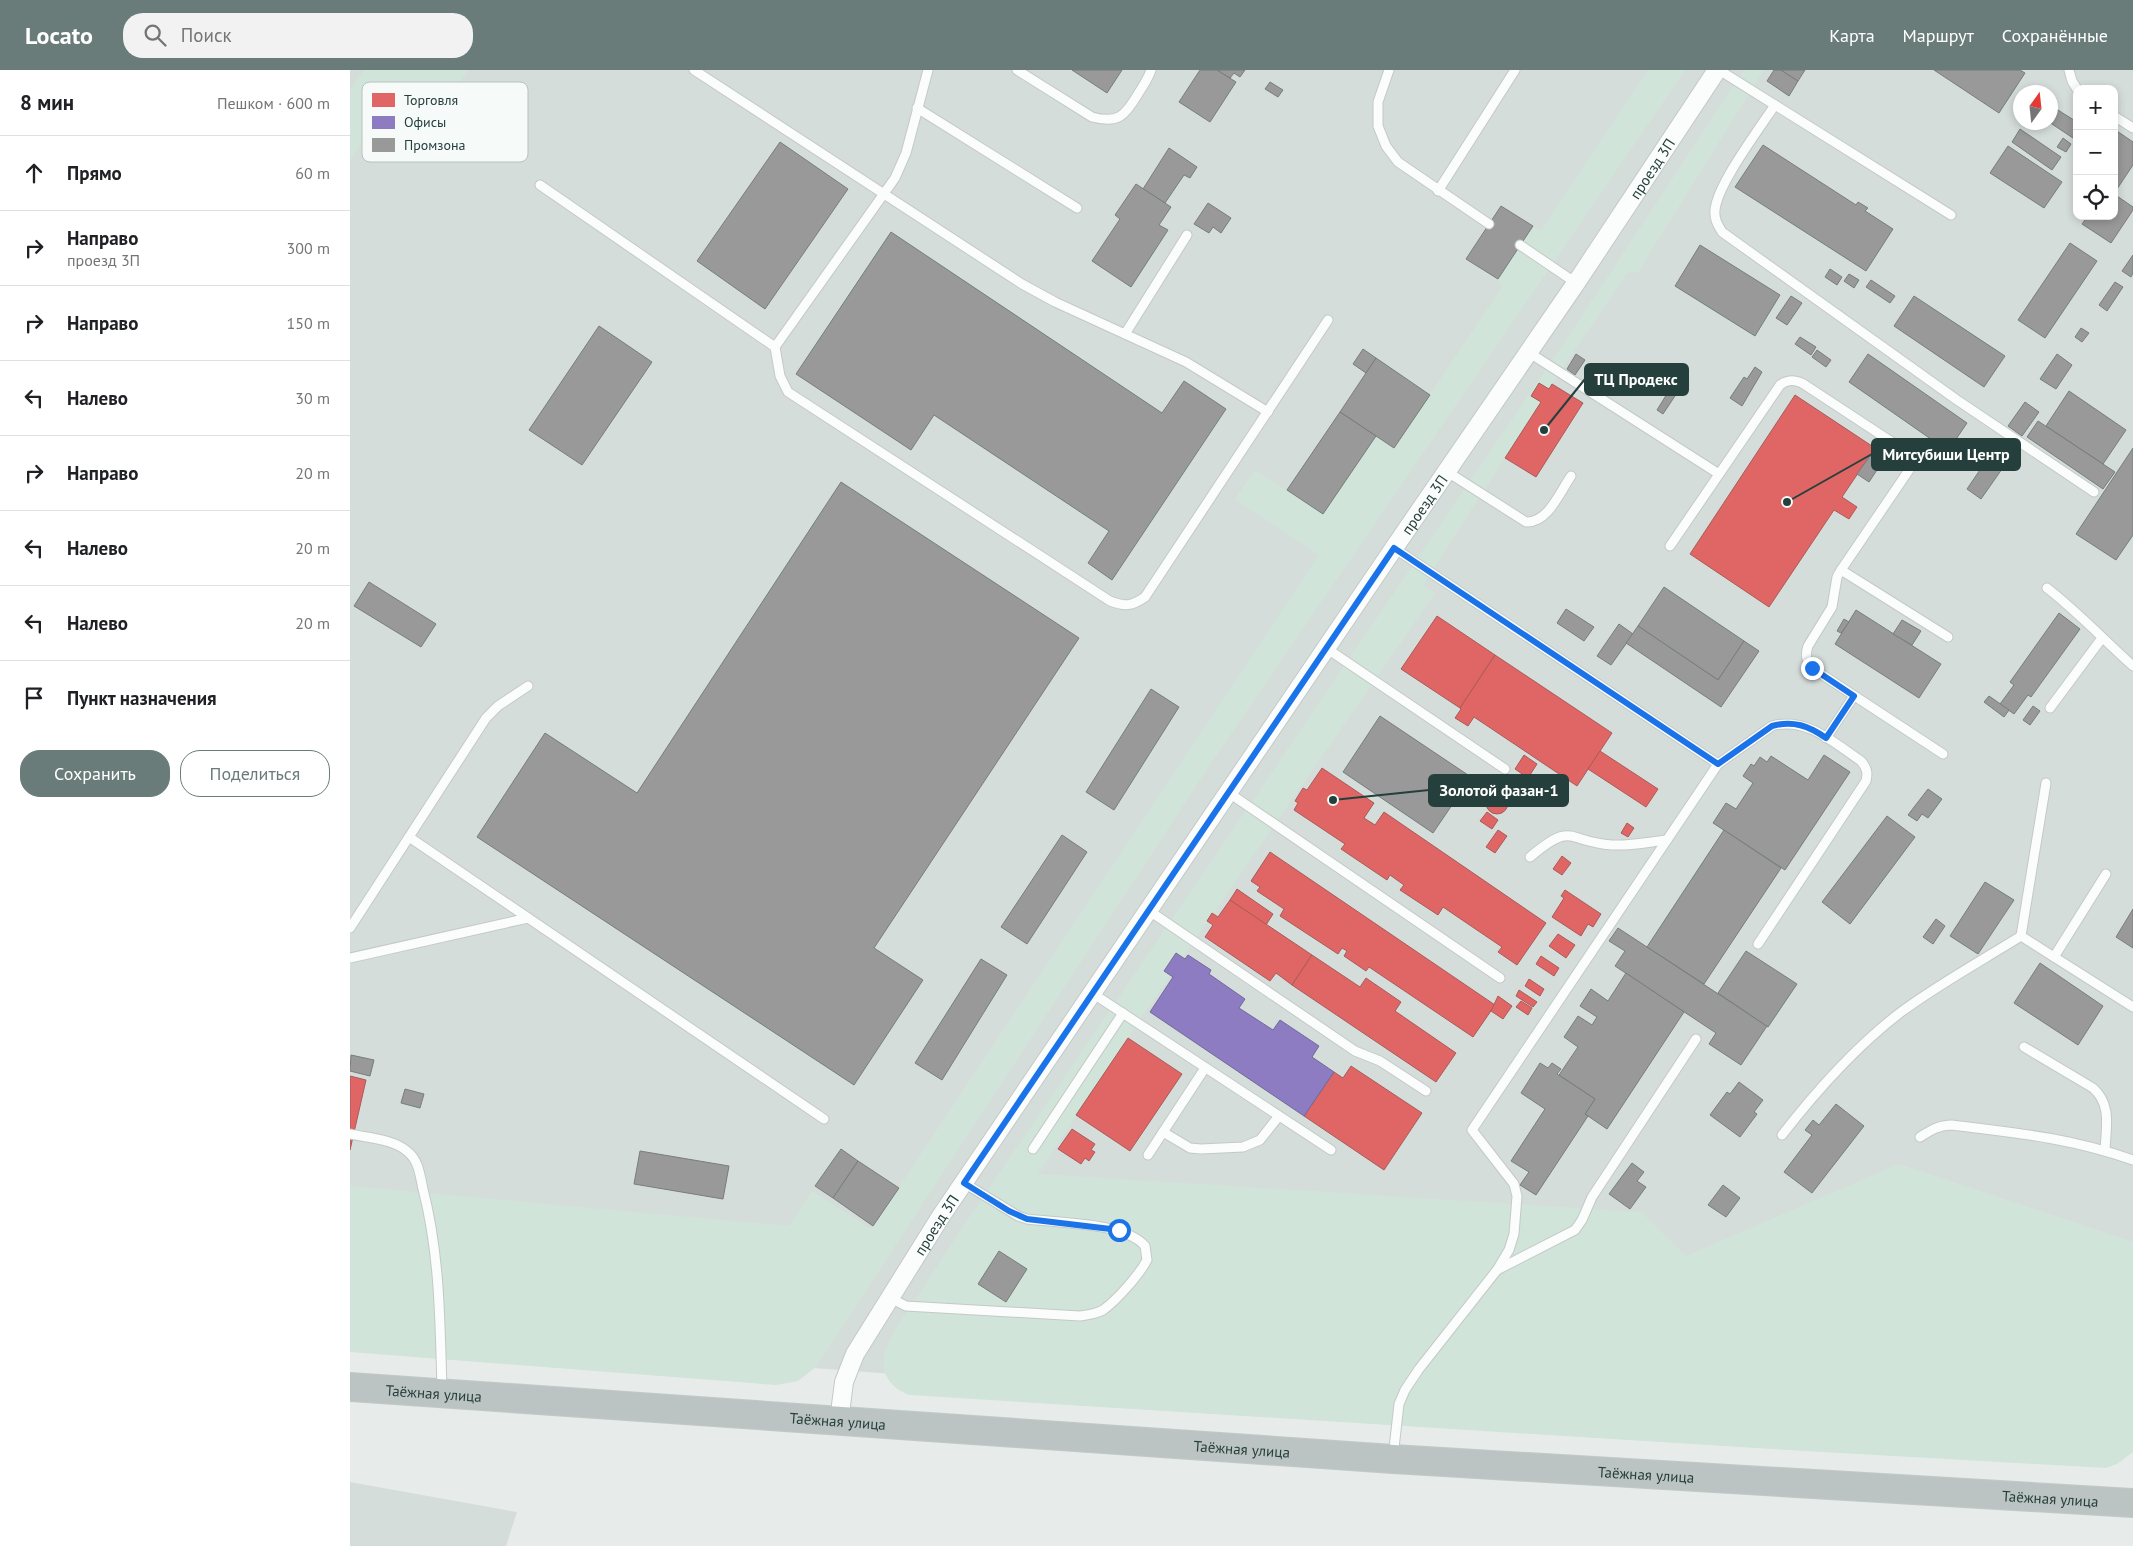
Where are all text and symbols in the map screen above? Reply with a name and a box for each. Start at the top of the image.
search box [123,13,473,58]
text: Locato [25,20,93,51]
icon: search [141,21,169,49]
text: Поиск [181,23,232,47]
text: Карта [1829,24,1875,47]
text: Маршрут [1903,24,1974,47]
text: Сохранённые [2002,24,2108,47]
legend [362,82,528,162]
north arrow [2013,85,2058,130]
map controls [2073,85,2118,220]
button: + [2073,85,2118,130]
text: 8 мин [20,89,74,116]
text: Торговля [404,91,458,109]
text: Пешком · 600 m [217,93,330,113]
text: Офисы [404,113,446,131]
button: − [2073,130,2118,175]
street label: проезд 3П [1625,135,1679,202]
text: Промзона [404,136,466,154]
icon: ahead [20,159,48,187]
text: Прямо [67,161,122,185]
text: 60 m [295,163,330,183]
button: locate [2073,175,2118,220]
text: Направо [67,226,138,250]
icon: right [20,234,48,262]
text: 300 m [287,238,330,258]
text: проезд 3П [67,250,140,270]
icon: right [20,309,48,337]
text: Направо [67,311,138,335]
text: 150 m [287,313,330,333]
callout: ТЦ Продекс [1585,364,1688,395]
text: ТЦ Продекс [1594,369,1678,389]
icon: left [20,384,48,412]
text: Налево [67,386,128,410]
text: 30 m [295,388,330,408]
callout: Митсубиши Центр [1872,439,2020,470]
text: Митсубиши Центр [1882,444,2010,464]
icon: right [20,459,48,487]
text: Направо [67,461,138,485]
text: 20 m [295,463,330,483]
street label: проезд 3П [1397,471,1451,538]
icon: left [20,534,48,562]
text: Налево [67,536,128,560]
text: 20 m [295,538,330,558]
icon: left [20,609,48,637]
text: Налево [67,611,128,635]
text: 20 m [295,613,330,633]
route end [1801,657,1824,680]
icon: arrive [20,684,48,712]
text: Пункт назначения [67,686,217,710]
button: Сохранить [20,750,170,797]
button: Поделиться [180,750,330,797]
callout: Золотой фазан-1 [1429,775,1568,806]
text: Золотой фазан-1 [1439,780,1559,800]
street label: проезд 3П [909,1191,963,1259]
route start [1108,1219,1131,1242]
street label: Таёжная улица [385,1380,483,1406]
street label: Таёжная улица [789,1408,887,1433]
street label: Таёжная улица [1193,1436,1291,1461]
street label: Таёжная улица [1597,1462,1695,1486]
street label: Таёжная улица [2002,1486,2099,1510]

